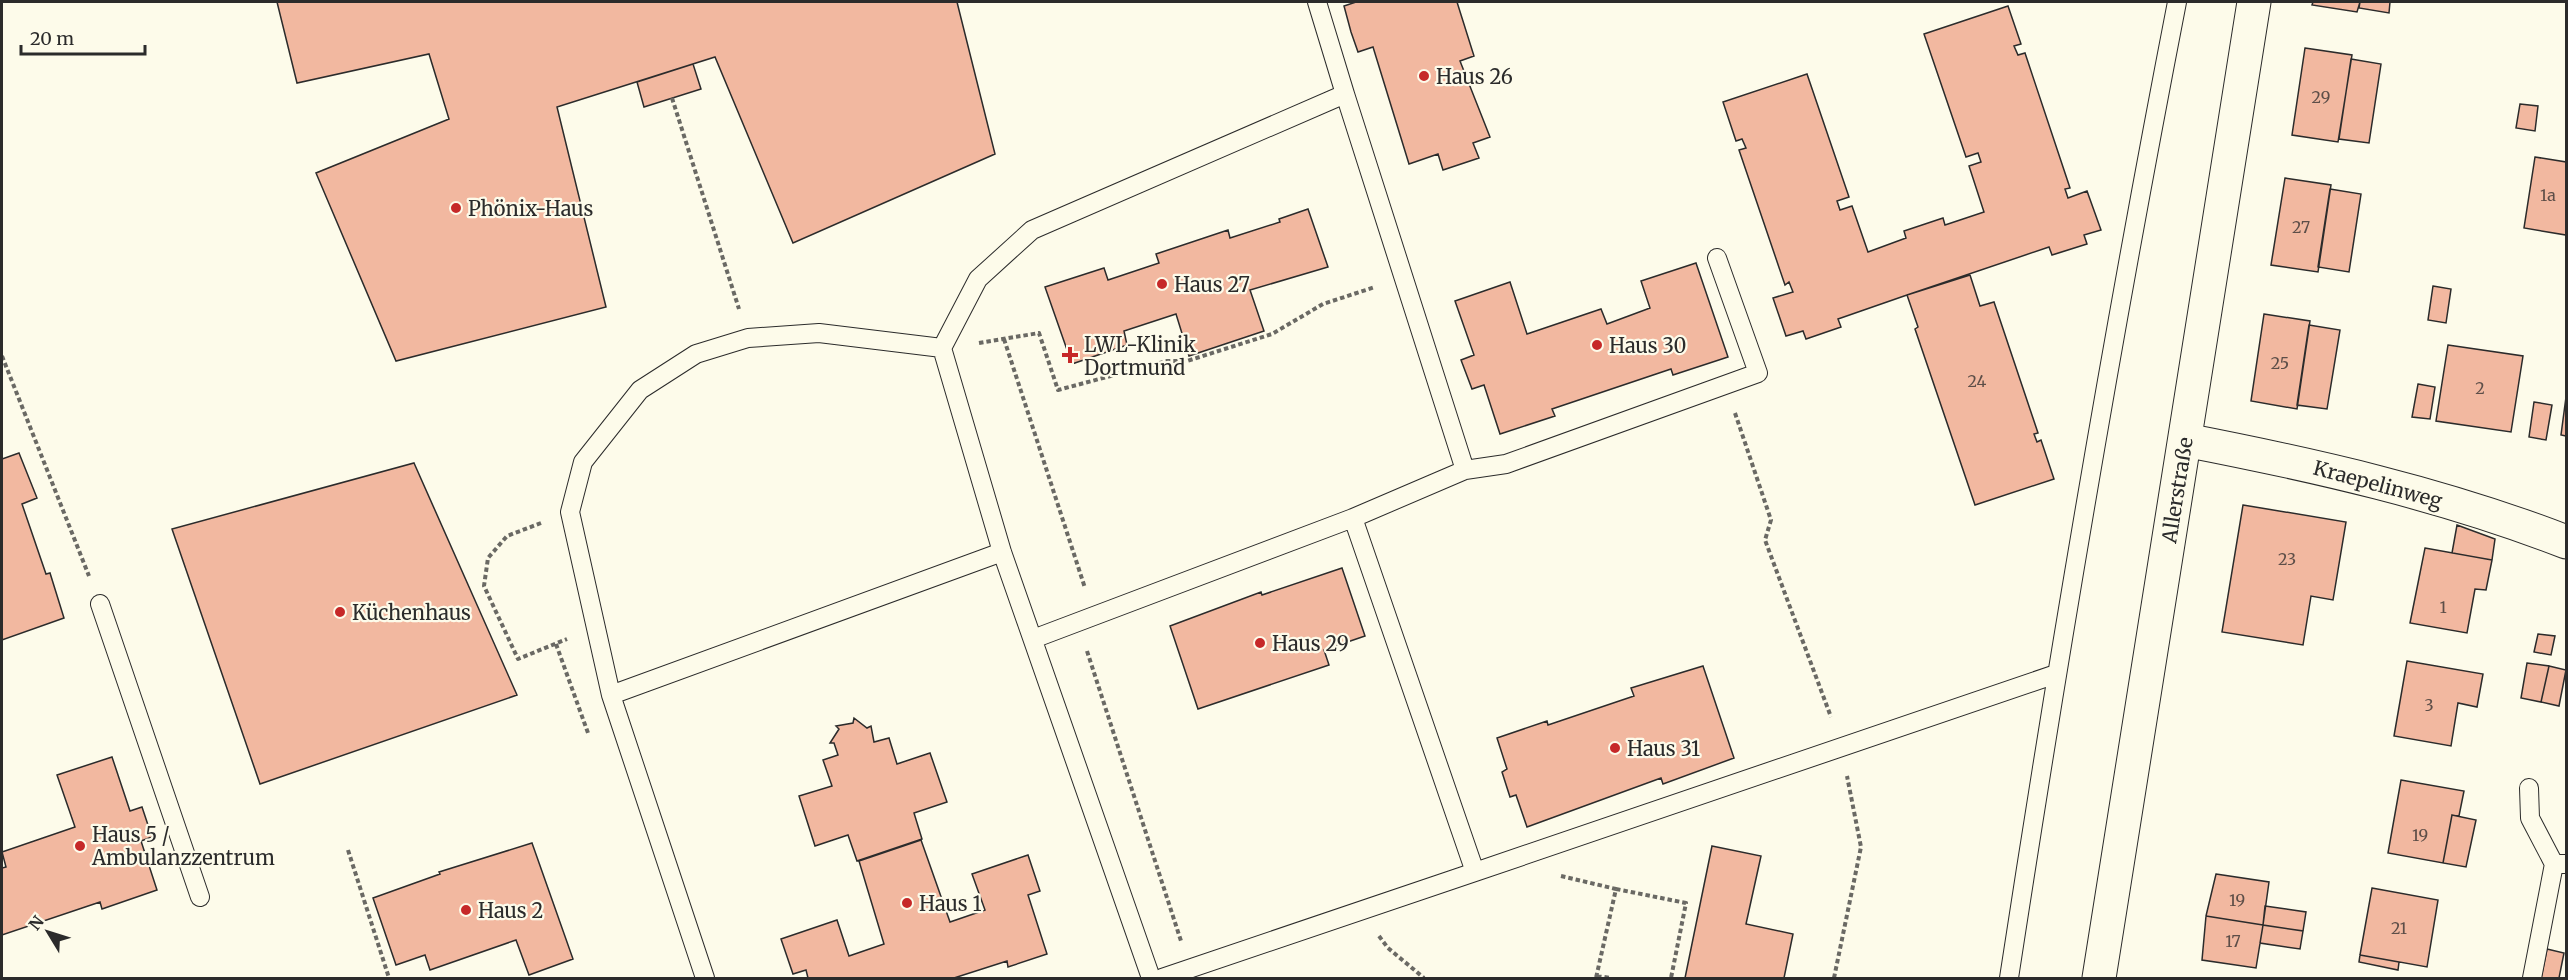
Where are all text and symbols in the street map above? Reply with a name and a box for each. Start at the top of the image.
scale bar [21,18,146,56]
text: 20 m [30,27,74,50]
place label: Haus 26 [1436,64,1513,89]
marker: Haus 26 [1417,69,1431,83]
house number: 29 [2312,87,2330,107]
house number: 1a [2540,185,2556,205]
place label: Phönix-Haus [468,196,593,221]
marker: Phönix-Haus [449,201,463,215]
house number: 27 [2292,217,2310,237]
place label: Haus 27 [1174,272,1250,297]
marker: Haus 27 [1155,277,1169,291]
place label: LWL-Klinik Dortmund [1084,332,1196,380]
place label: Haus 30 [1609,333,1687,358]
marker: Haus 30 [1590,338,1604,352]
marker: LWL-Klinik Dortmund [1061,346,1079,364]
house number: 25 [2271,353,2289,373]
house number: 24 [1968,371,1987,391]
house number: 2 [2475,378,2485,398]
street label: Allerstraße [2156,435,2198,546]
street label: Kraepelinweg [2311,455,2445,513]
house number: 23 [2278,549,2296,569]
house number: 1 [2439,597,2447,617]
place label: Küchenhaus [352,600,471,625]
marker: Küchenhaus [333,605,347,619]
place label: Haus 29 [1272,631,1349,656]
marker: Haus 29 [1253,636,1267,650]
house number: 3 [2424,695,2434,715]
place label: Haus 31 [1627,736,1700,761]
marker: Haus 31 [1608,741,1622,755]
place label: Haus 5 / Ambulanzzentrum [91,822,275,870]
house number: 19 [2412,825,2428,845]
marker: Haus 5 / Ambulanzzentrum [73,839,87,853]
house number: 19 [2229,890,2245,910]
place label: Haus 1 [919,891,981,916]
marker: Haus 1 [900,896,914,910]
place label: Haus 2 [478,898,543,923]
north arrow [18,902,78,962]
marker: Haus 2 [459,903,473,917]
text: N [24,911,48,934]
house number: 21 [2391,918,2407,938]
house number: 17 [2225,931,2241,951]

